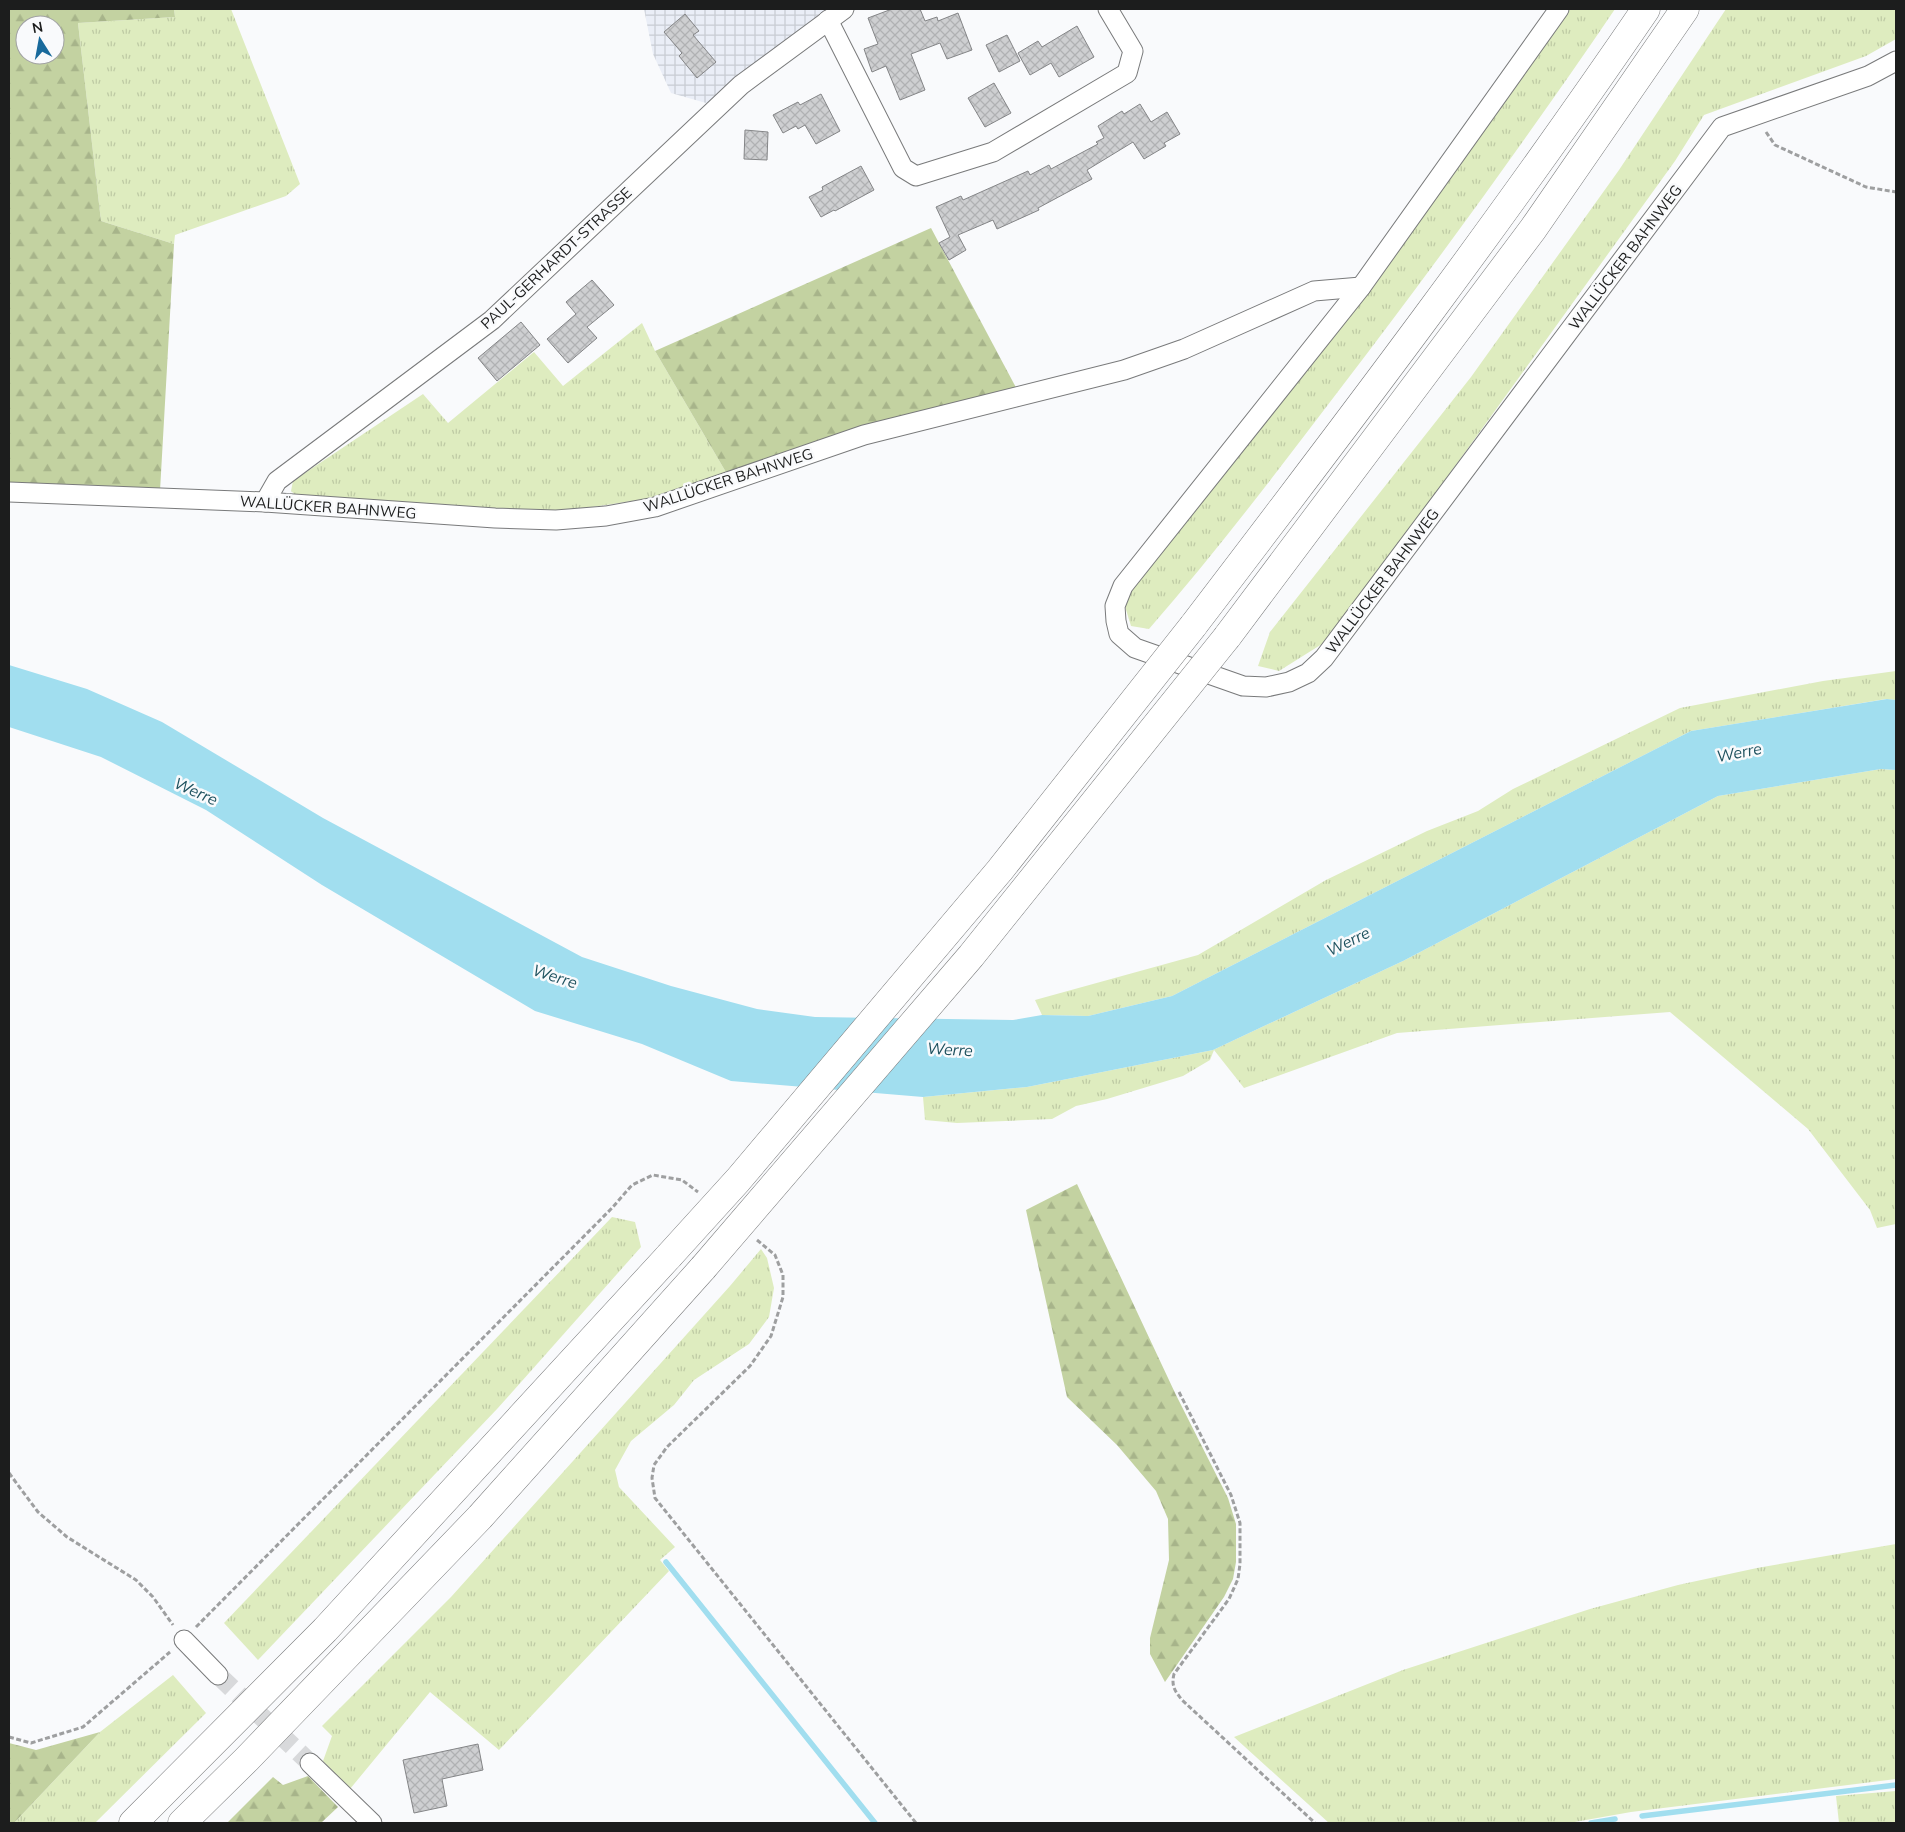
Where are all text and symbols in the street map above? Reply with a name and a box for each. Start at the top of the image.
north arrow [15,15,65,65]
text: N [31,17,44,37]
street label: WALLÜCKER BAHNWEG [1564,181,1686,333]
street label: PAUL-GERHARDT-STRASSE [477,183,636,333]
street label: WALLÜCKER BAHNWEG [641,444,815,516]
street label: WALLÜCKER BAHNWEG [239,491,417,523]
street label: WALLÜCKER BAHNWEG [1321,505,1443,657]
water label: Werre [1715,738,1764,766]
water label: Werre [171,773,221,810]
water label: Werre [1323,922,1373,960]
water label: Werre [530,959,580,993]
water label: Werre [927,1038,974,1060]

